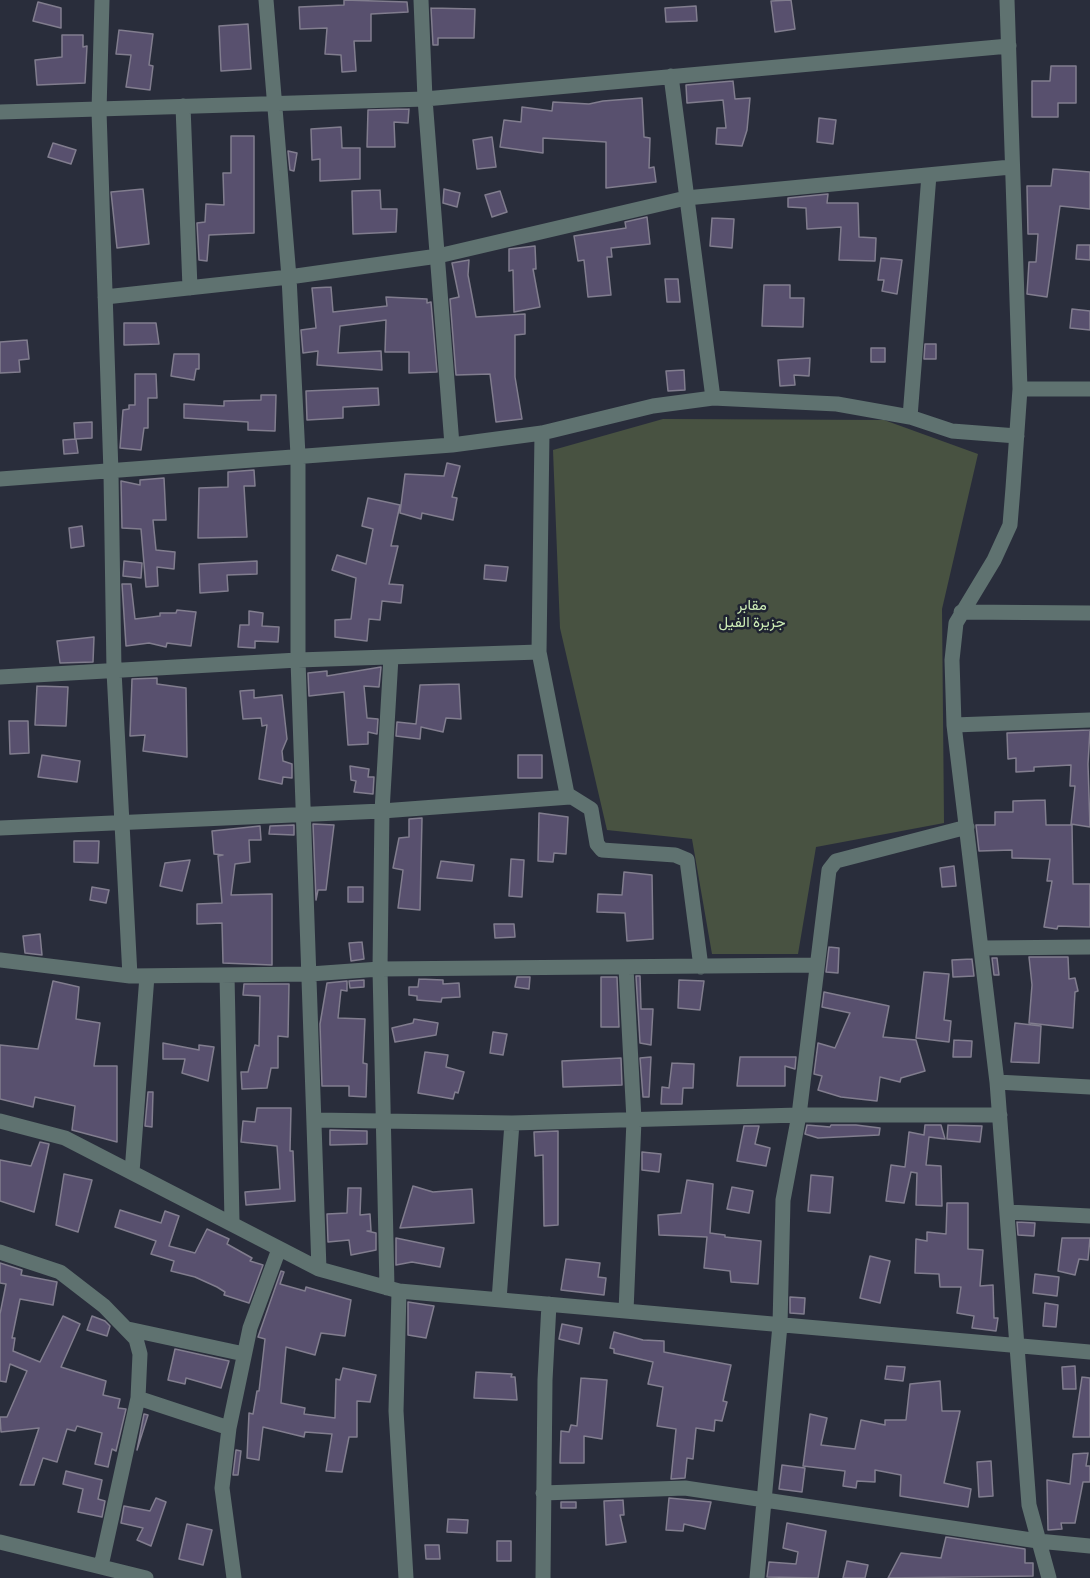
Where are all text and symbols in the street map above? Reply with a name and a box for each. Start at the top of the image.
park label: مقابر جزيرة الفيل [718,597,786,632]

